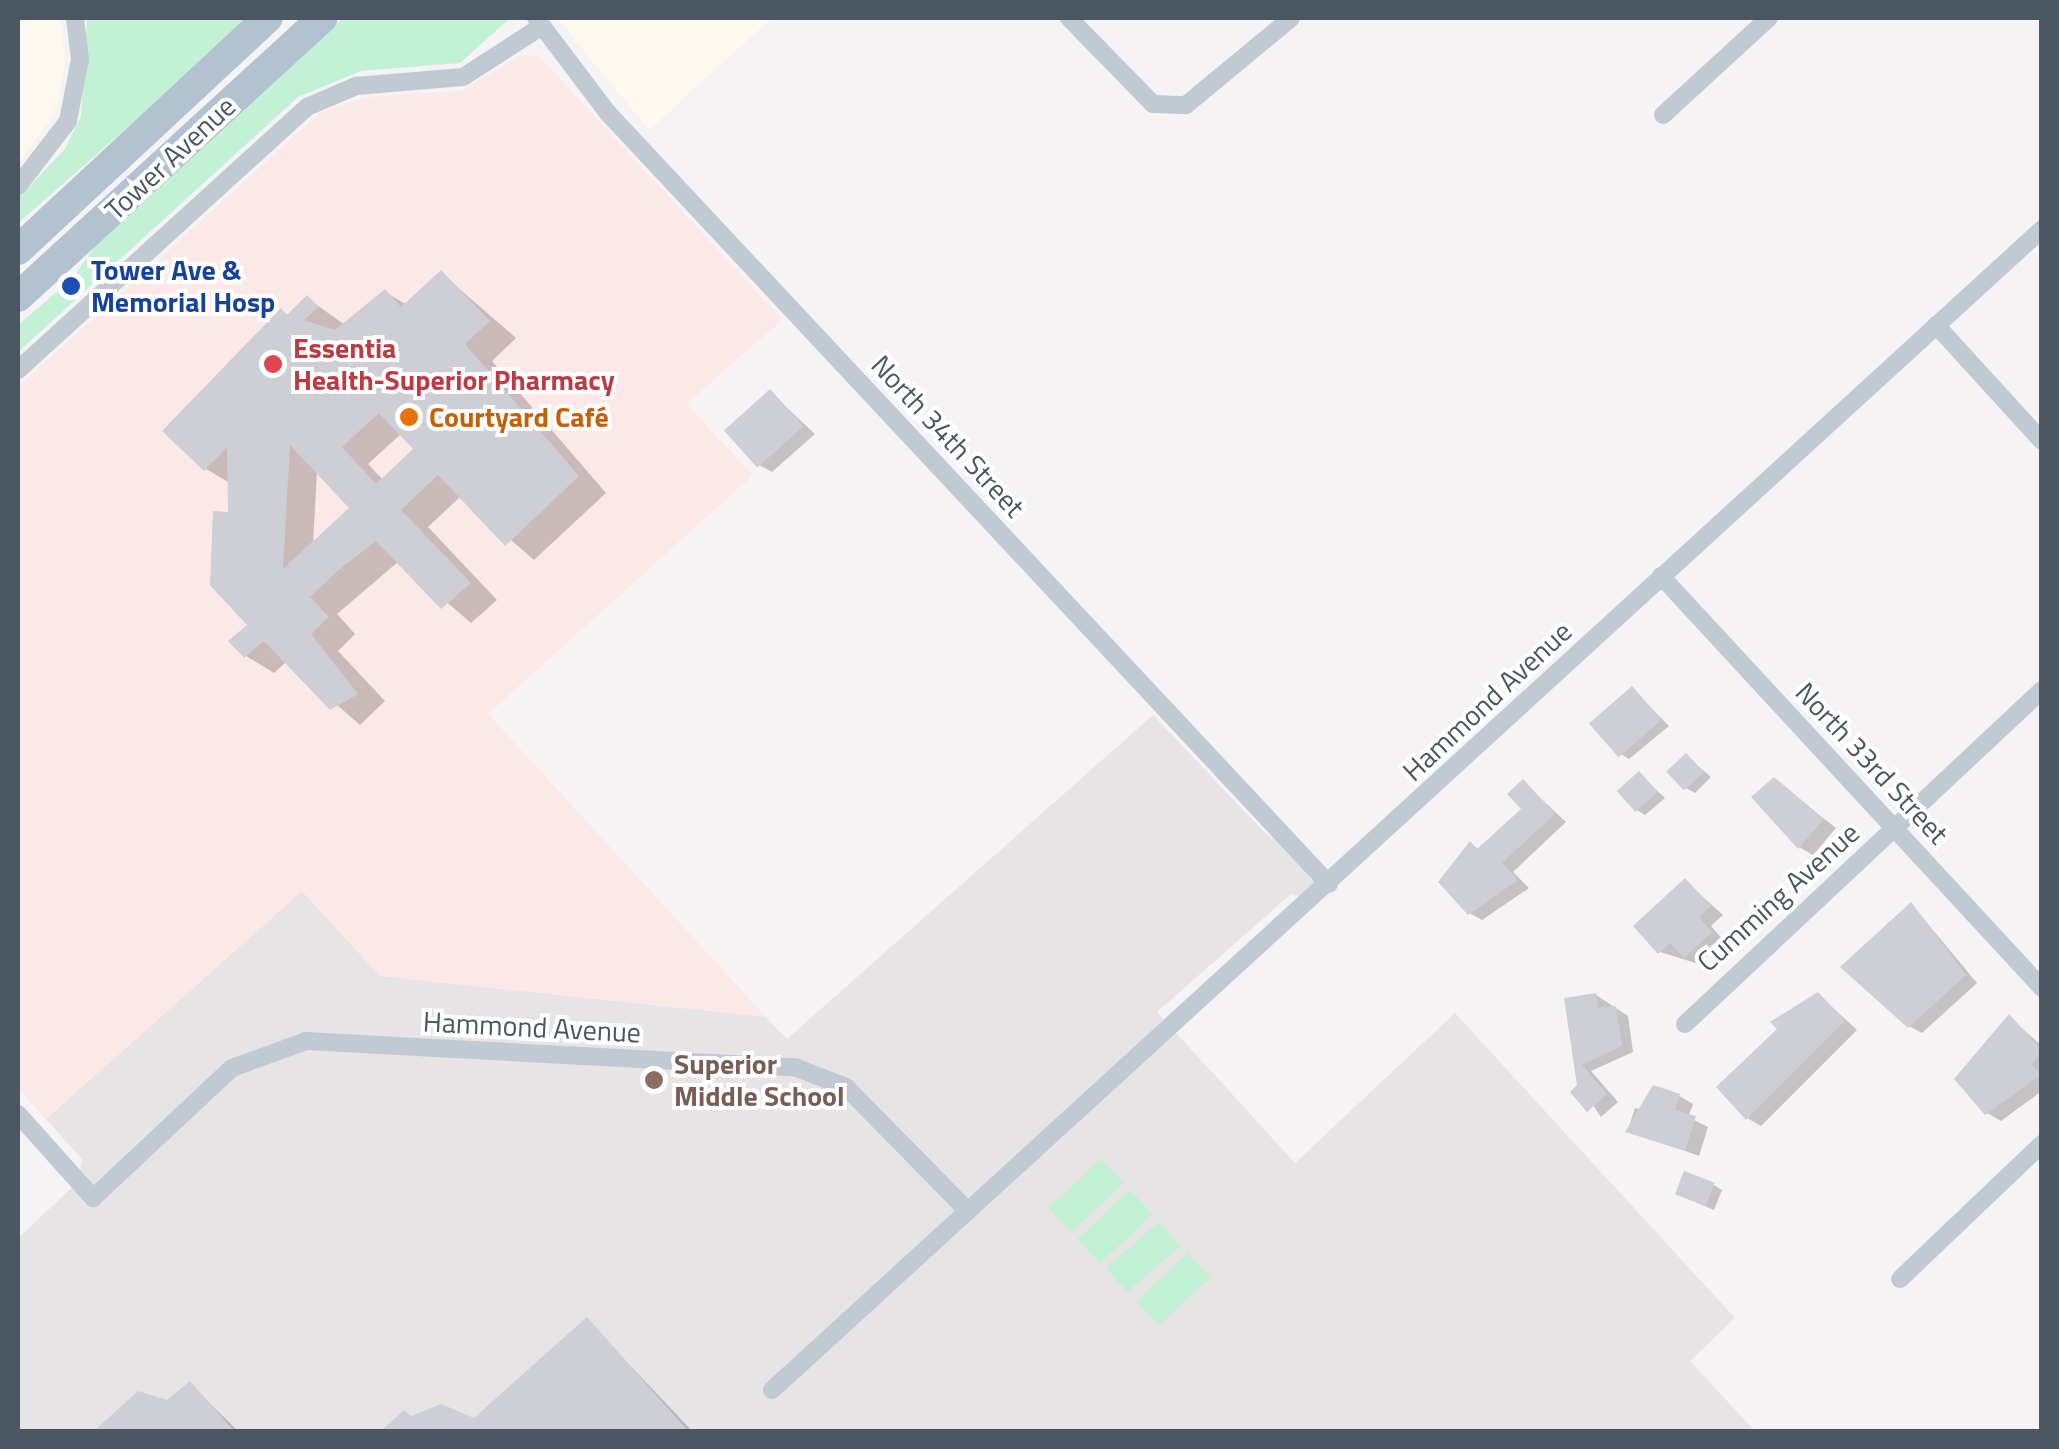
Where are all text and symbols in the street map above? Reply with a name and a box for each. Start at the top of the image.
street label: Tower Avenue [98,89,242,227]
place label: Tower Ave & Memorial Hosp [91,253,275,319]
marker: Tower Ave & Memorial Hosp [60,275,82,297]
place label: Essentia Health-Superior Pharmacy [293,331,615,397]
street label: North 34th Street [864,348,1032,524]
marker: Essentia Health-Superior Pharmacy [262,353,284,375]
place label: Courtyard Café [429,400,609,434]
marker: Courtyard Café [398,406,420,428]
street label: Hammond Avenue [1396,614,1578,788]
street label: North 33rd Street [1789,675,1955,851]
street label: Cumming Avenue [1690,816,1866,978]
street label: Hammond Avenue [422,1005,642,1049]
place label: Superior Middle School [674,1047,845,1113]
marker: Superior Middle School [643,1069,665,1091]

